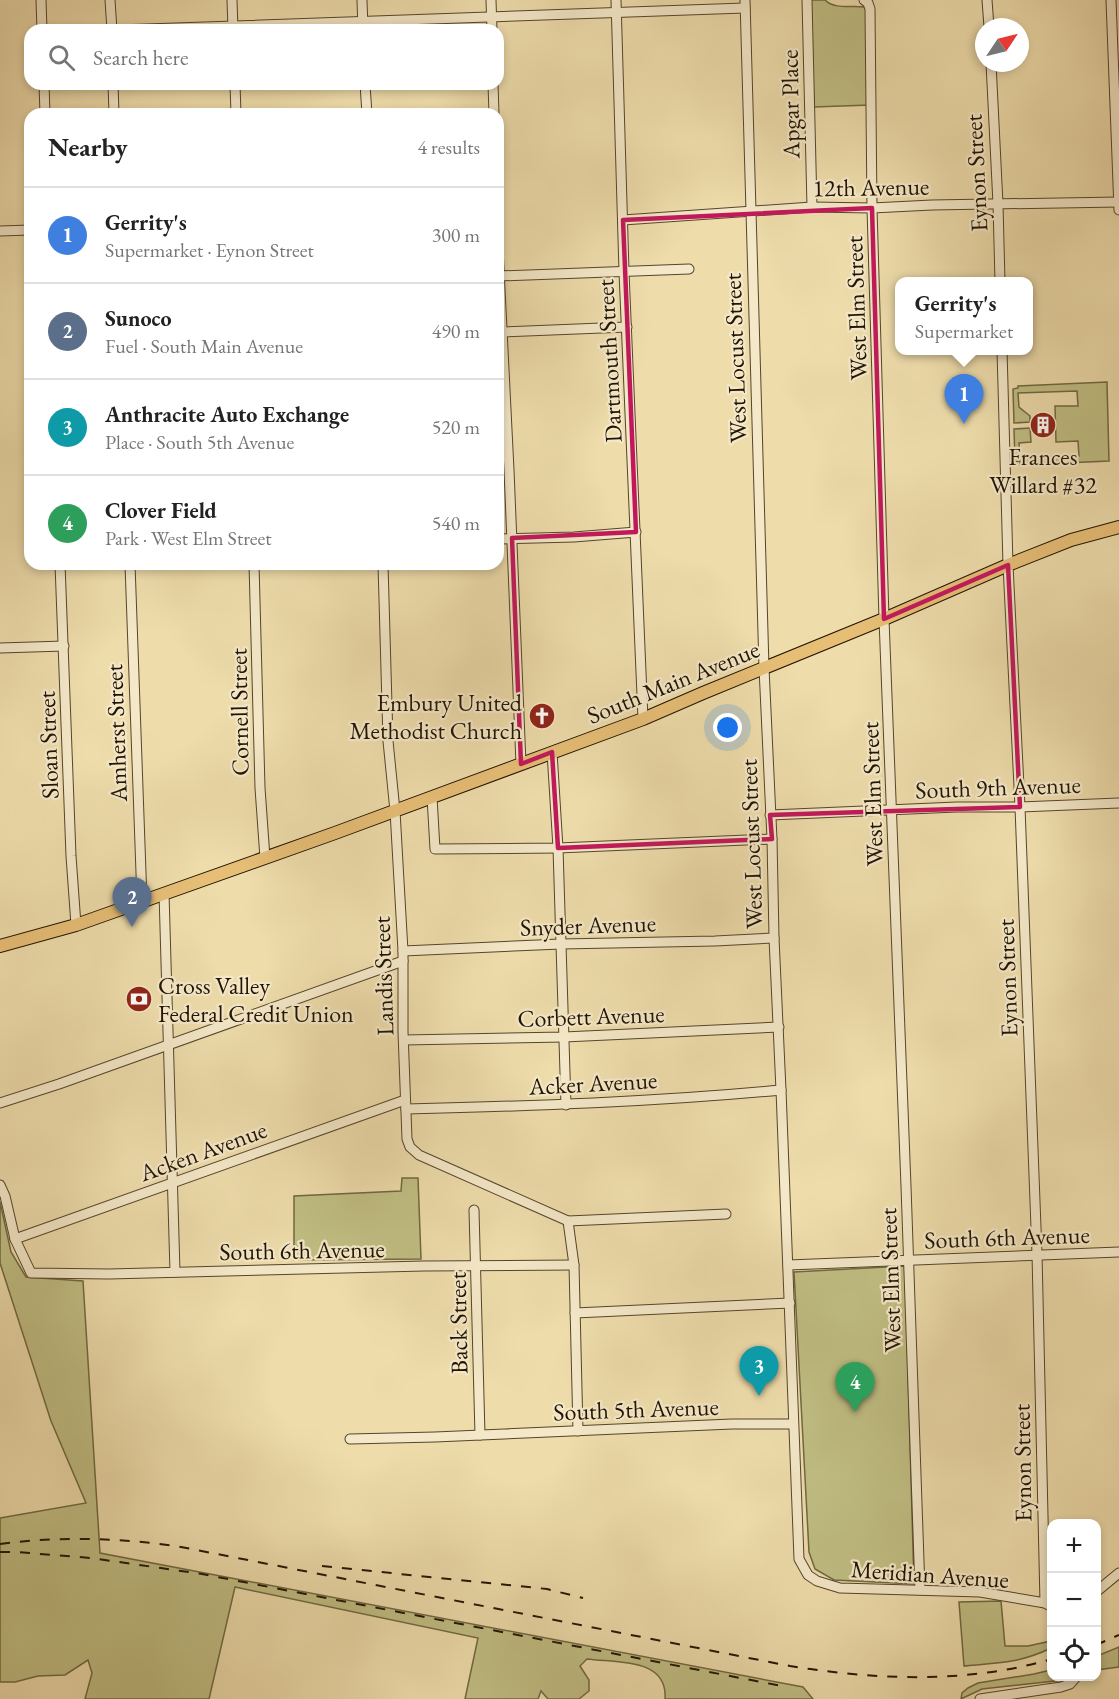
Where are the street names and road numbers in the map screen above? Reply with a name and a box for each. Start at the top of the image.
street label: Apgar Place [774,49,806,160]
street label: Eynon Street [957,113,995,233]
street label: 12th Avenue [812,170,930,204]
street label: West Elm Street [838,235,874,381]
street label: West Locust Street [717,272,753,444]
street label: Dartmouth Street [589,278,629,444]
street label: South Main Avenue [582,633,764,731]
street label: Cornell Street [222,647,256,776]
street label: Amherst Street [98,663,134,803]
street label: Sloan Street [31,690,65,800]
street label: West Elm Street [854,721,890,867]
street label: West Locust Street [733,758,769,930]
street label: South 9th Avenue [915,769,1081,805]
street label: Snyder Avenue [520,907,656,943]
street label: Landis Street [365,915,401,1036]
street label: Eynon Street [989,918,1025,1038]
street label: Corbett Avenue [517,998,665,1034]
street label: Acker Avenue [527,1064,658,1102]
street label: Acken Avenue [134,1114,271,1189]
street label: West Elm Street [872,1207,908,1353]
street label: South 6th Avenue [924,1219,1090,1255]
street label: South 6th Avenue [219,1233,385,1267]
street label: Back Street [442,1271,474,1374]
street label: South 5th Avenue [553,1391,719,1427]
street label: Eynon Street [1005,1403,1039,1522]
street label: Meridian Avenue [850,1553,1010,1595]

